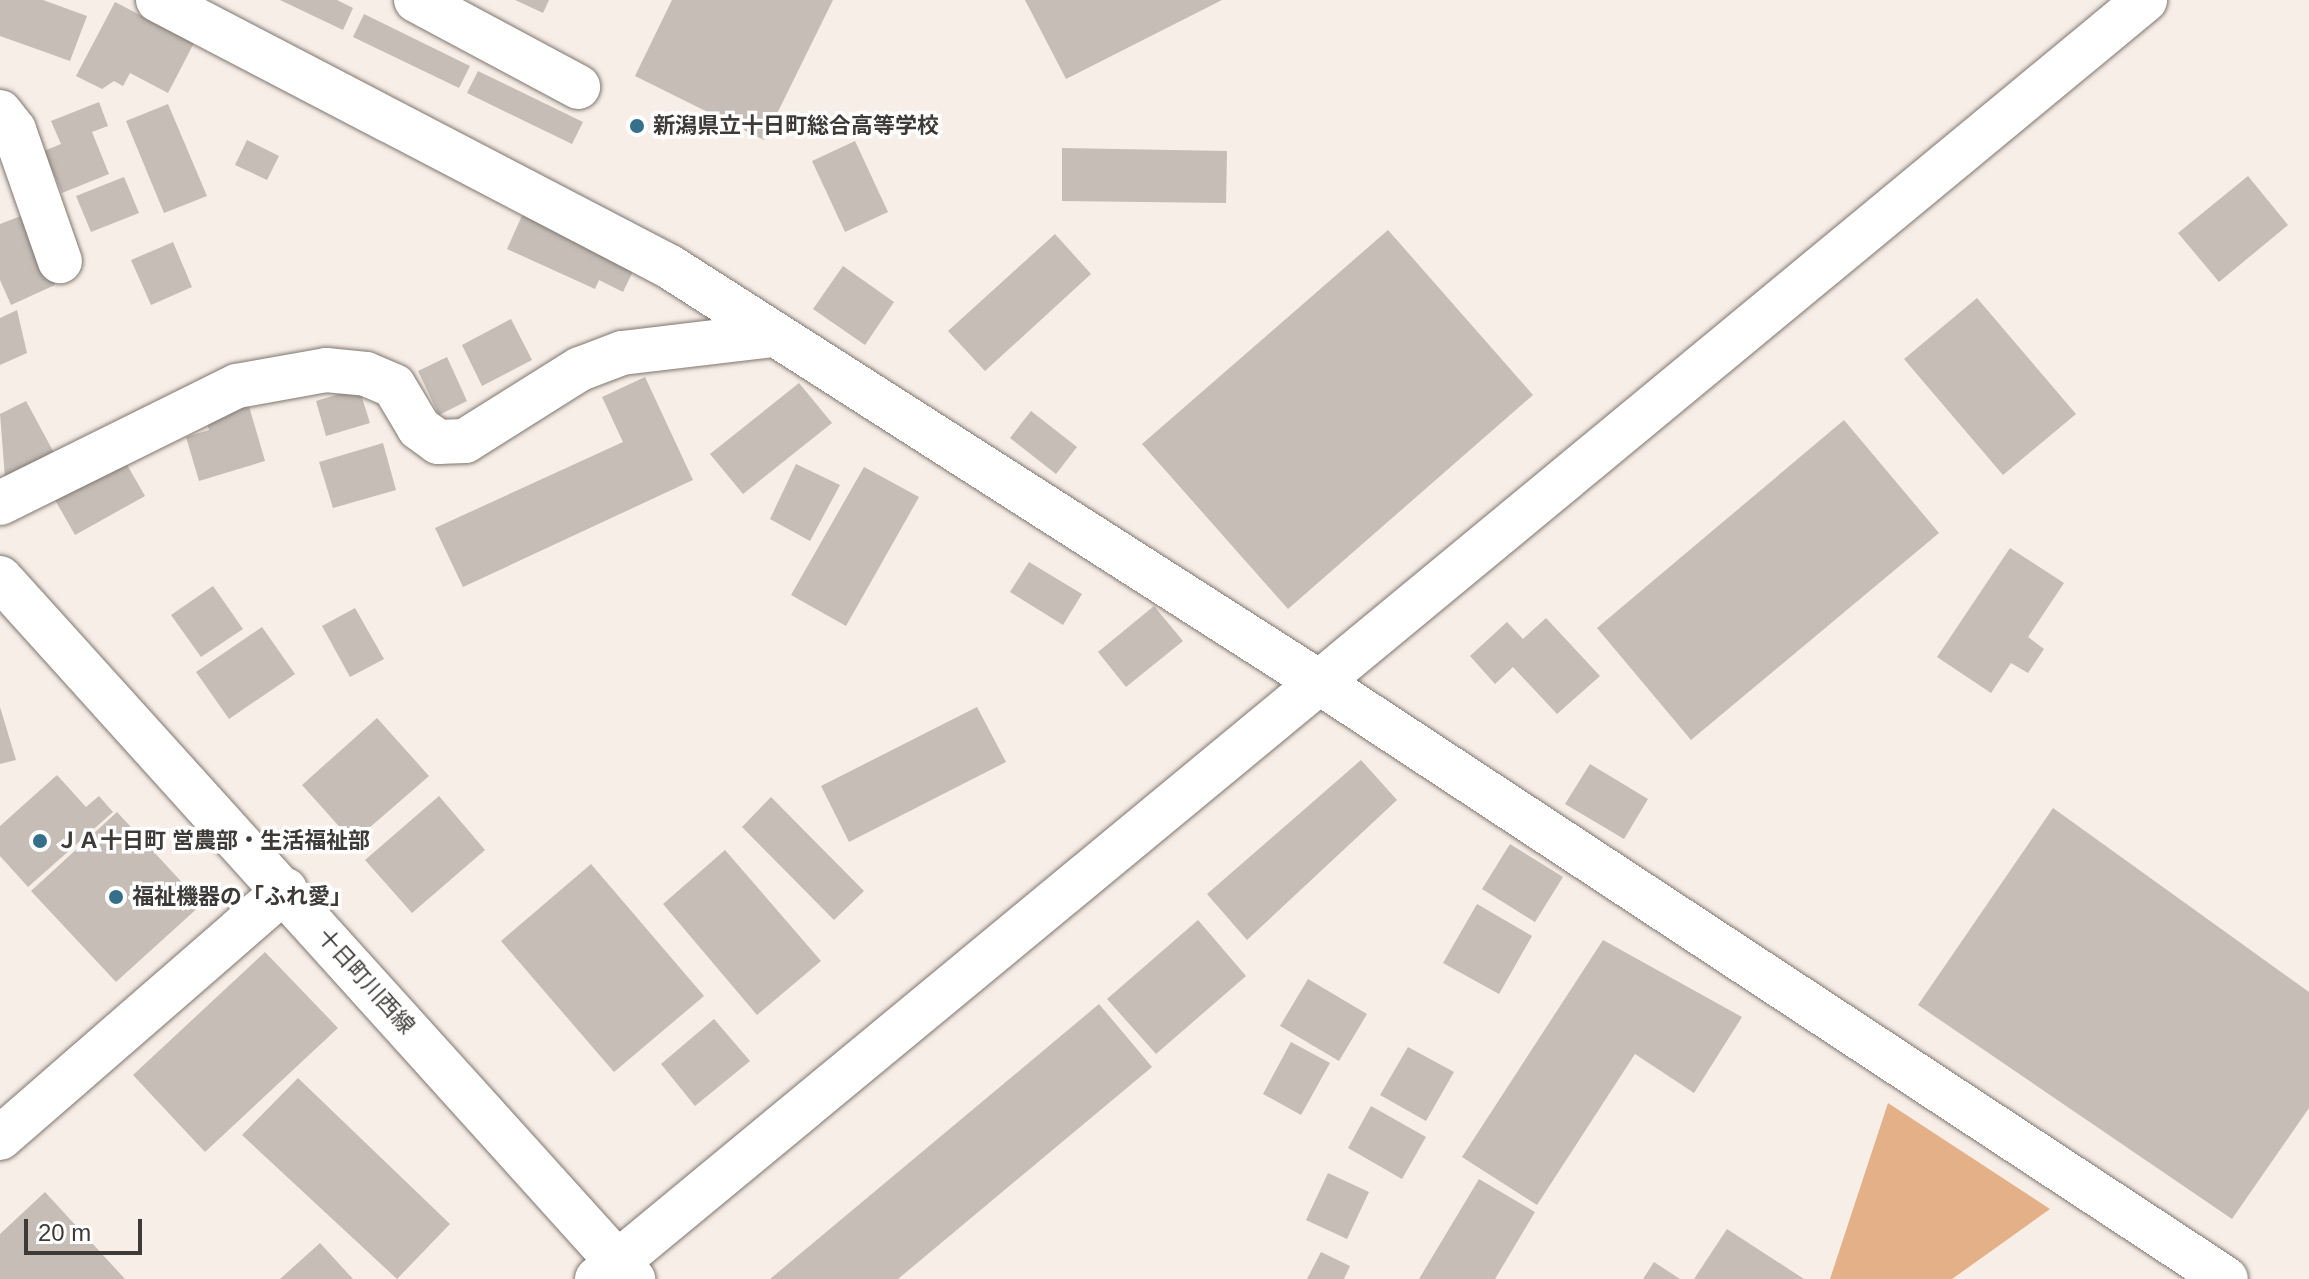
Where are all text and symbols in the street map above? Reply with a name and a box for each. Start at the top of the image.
place label: 新潟県立十日町総合高等学校 [653,113,939,139]
marker: 新潟県立十日町総合高等学校 [628,117,646,135]
place label: ＪＡ十日町 営農部・生活福祉部 [56,828,370,854]
marker: ＪＡ十日町 営農部・生活福祉部 [31,832,49,850]
place label: 福祉機器の「ふれ愛」 [132,884,352,910]
marker: 福祉機器の「ふれ愛」 [107,888,125,906]
street label: 十日町川西線 [312,923,420,1039]
scale bar [28,1203,146,1253]
text: 20 m [38,1219,91,1246]

